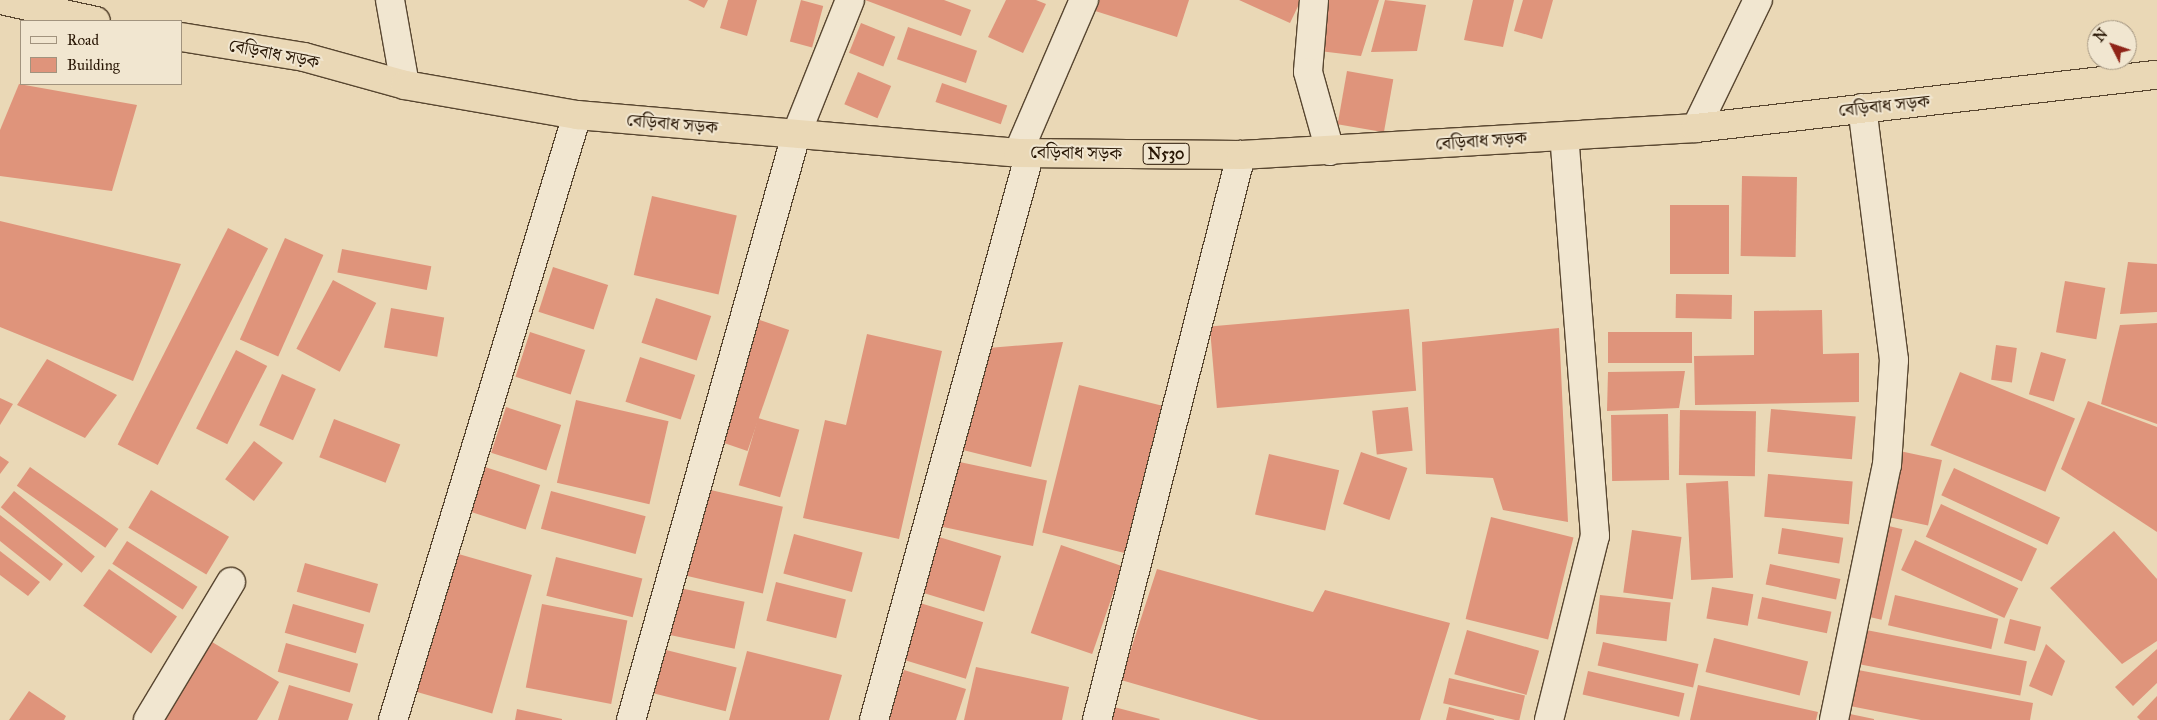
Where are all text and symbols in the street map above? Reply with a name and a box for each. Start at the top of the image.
legend [20,20,182,85]
north arrow [2087,20,2137,70]
text: N [2091,25,2111,46]
text: Road [67,31,99,49]
street label: বেড়িবাধ সড়ক [227,35,321,73]
text: Building [67,56,120,74]
street label: বেড়িবাধ সড়ক [1837,90,1931,122]
street label: বেড়িবাধ সড়ক [625,109,719,139]
street label: বেড়িবাধ সড়ক [1434,127,1528,155]
road number: N530 [1142,140,1190,168]
street label: বেড়িবাধ সড়ক [1030,141,1122,165]

